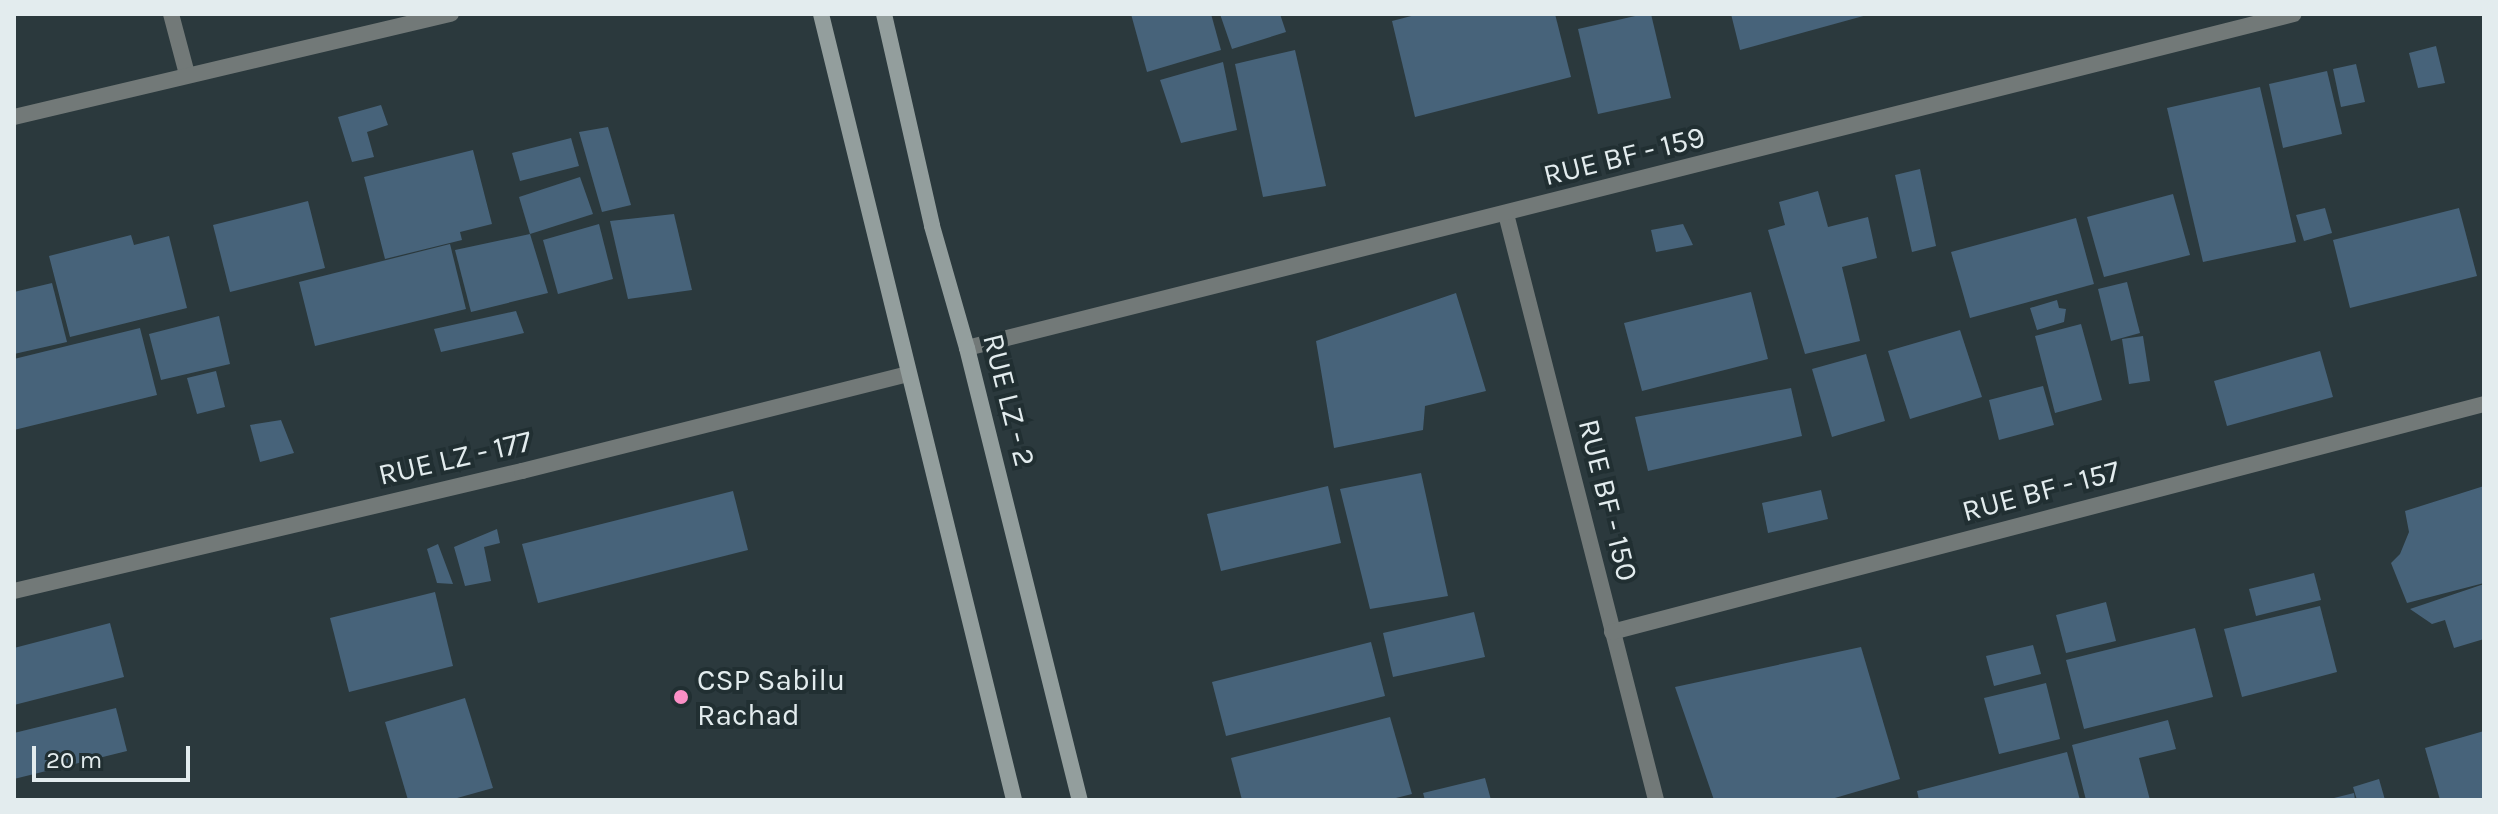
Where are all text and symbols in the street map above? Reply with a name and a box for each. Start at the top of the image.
street label: RUE BF - 159 [1539,119,1709,193]
street label: RUE LZ - 2 [975,330,1043,470]
street label: RUE BF - 150 [1570,415,1646,585]
street label: RUE LZ - 177 [375,423,535,493]
street label: RUE BF - 157 [1958,453,2124,529]
place label: CSP Sabilu Rachad [697,662,845,732]
marker: CSP Sabilu Rachad [672,688,690,706]
scale bar [36,730,194,780]
text: 20 m [46,746,102,774]

